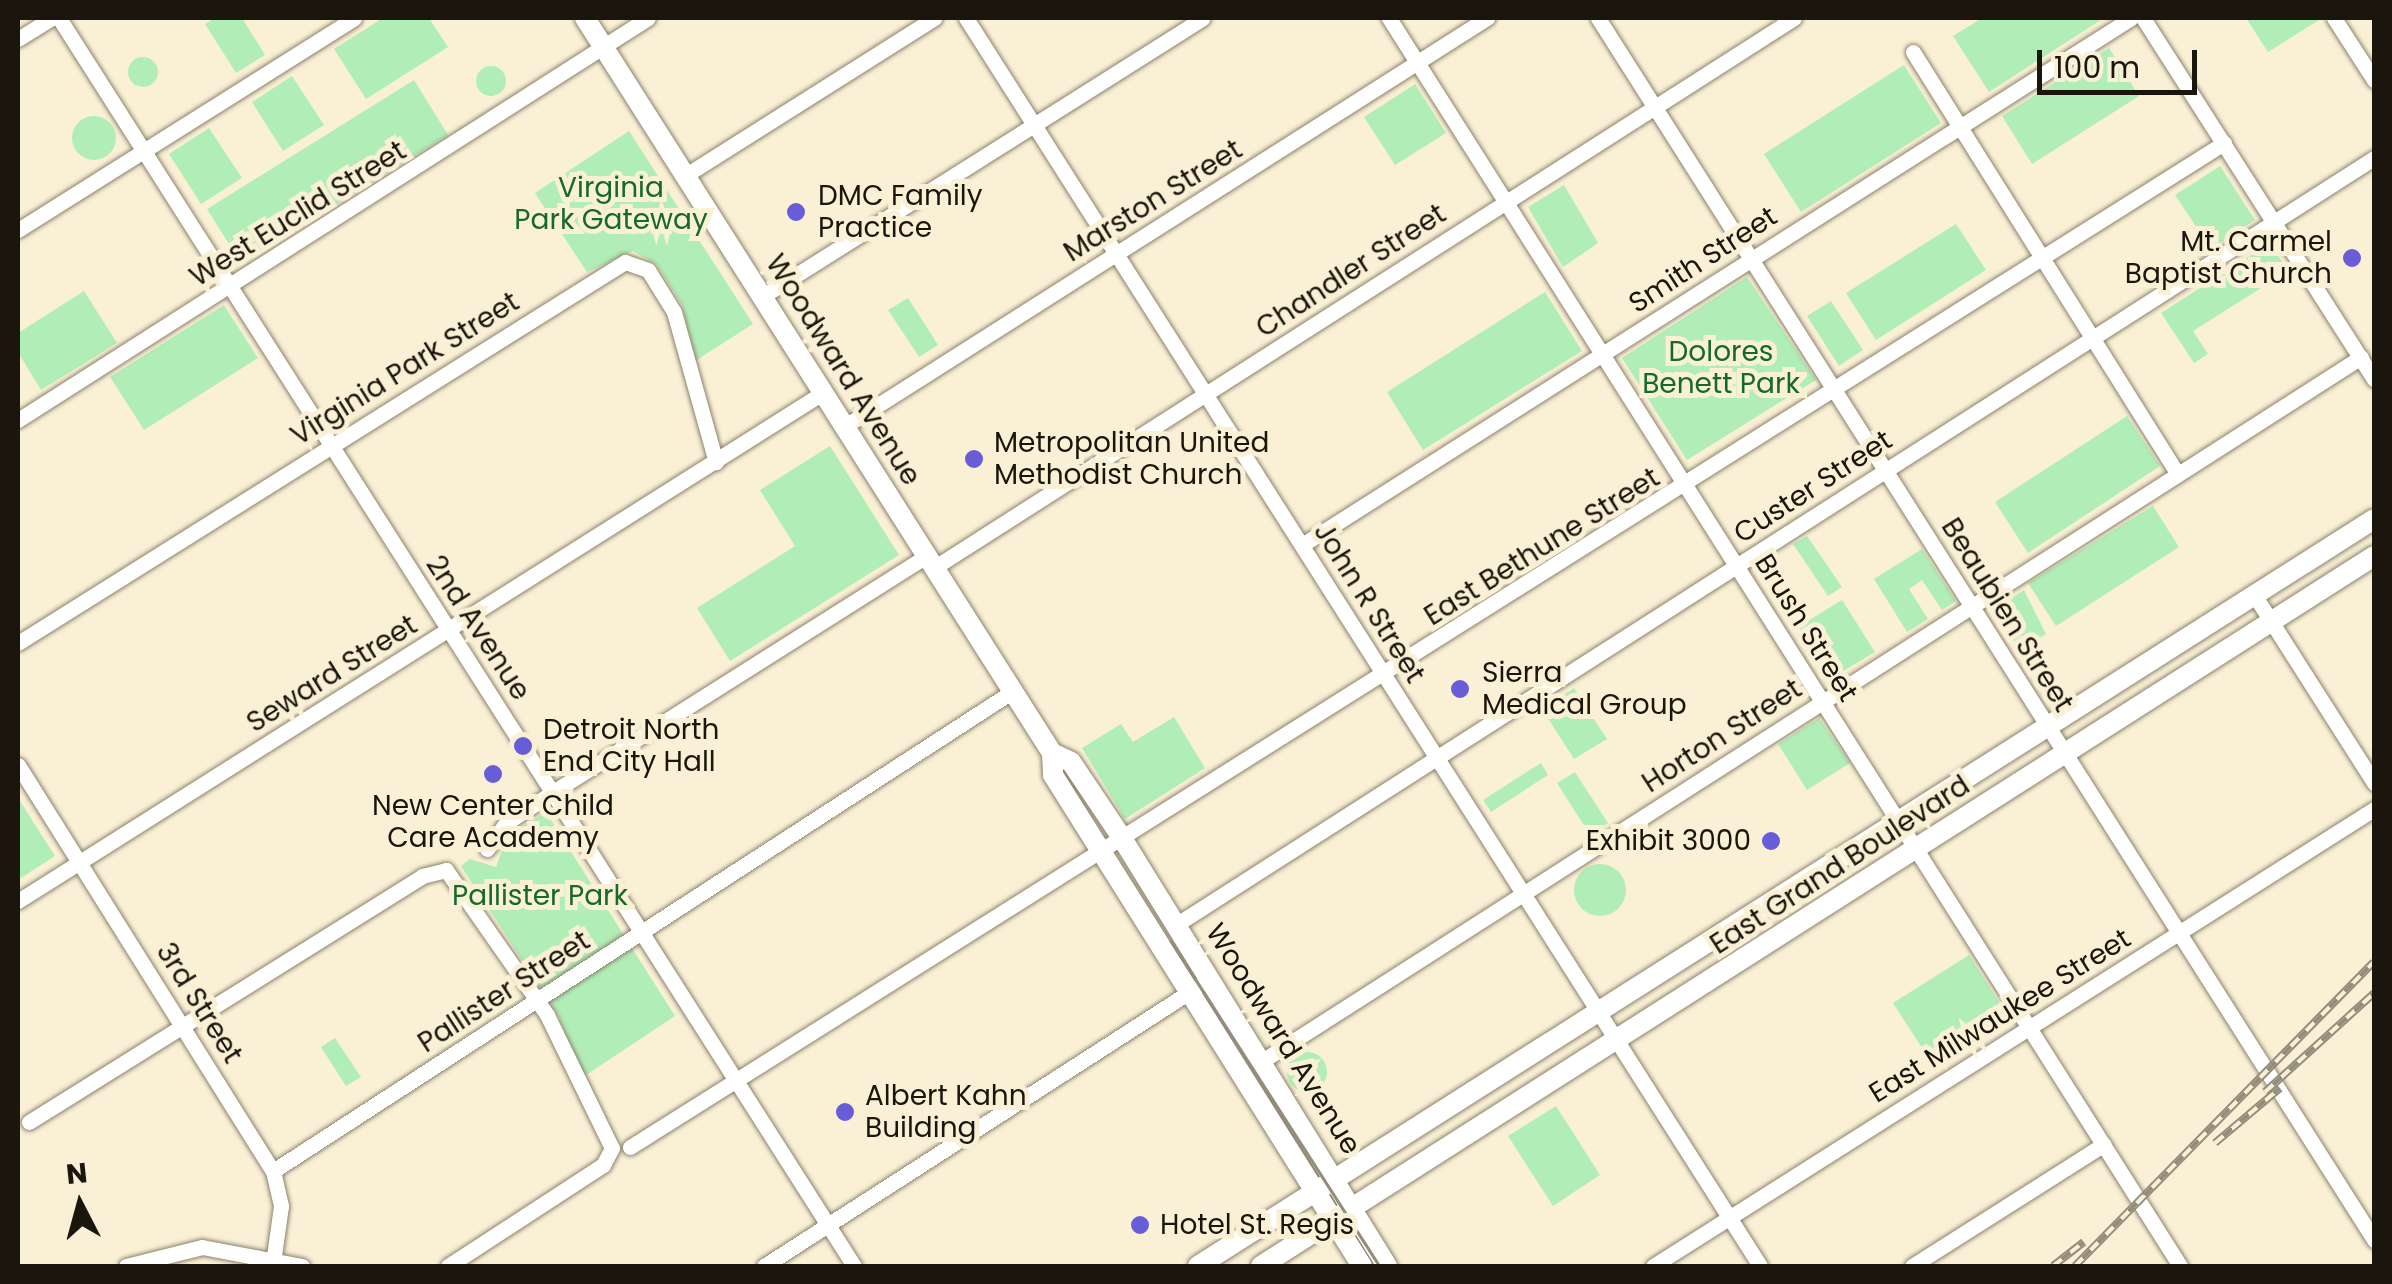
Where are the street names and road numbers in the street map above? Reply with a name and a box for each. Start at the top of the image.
street label: Marston Street [1058,133,1248,269]
street label: West Euclid Street [184,134,412,294]
street label: Chandler Street [1250,197,1452,345]
street label: Smith Street [1623,200,1783,320]
street label: Woodward Avenue [758,248,928,492]
street label: Virginia Park Street [285,285,525,453]
street label: Custer Street [1728,423,1898,551]
street label: East Bethune Street [1418,461,1666,633]
street label: Beaubien Street [1934,512,2080,718]
street label: John R Street [1306,517,1432,689]
street label: Brush Street [1747,548,1865,708]
street label: 2nd Avenue [419,549,537,707]
street label: Seward Street [241,608,423,740]
street label: Horton Street [1636,672,1808,800]
street label: East Grand Boulevard [1704,769,1976,961]
street label: Woodward Avenue [1198,917,1368,1161]
street label: East Milwaukee Street [1863,922,2137,1110]
street label: Pallister Street [412,924,596,1060]
street label: 3rd Street [149,937,249,1069]

